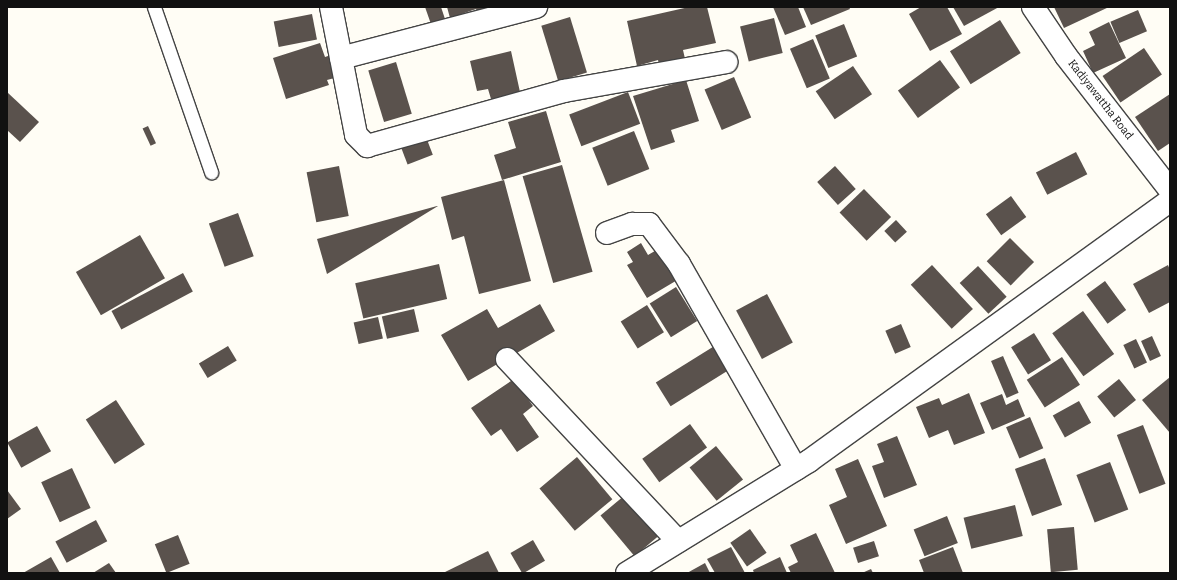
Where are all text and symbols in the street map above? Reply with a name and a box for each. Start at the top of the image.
street label: Kadiyawattha Road [1065,57,1135,143]

